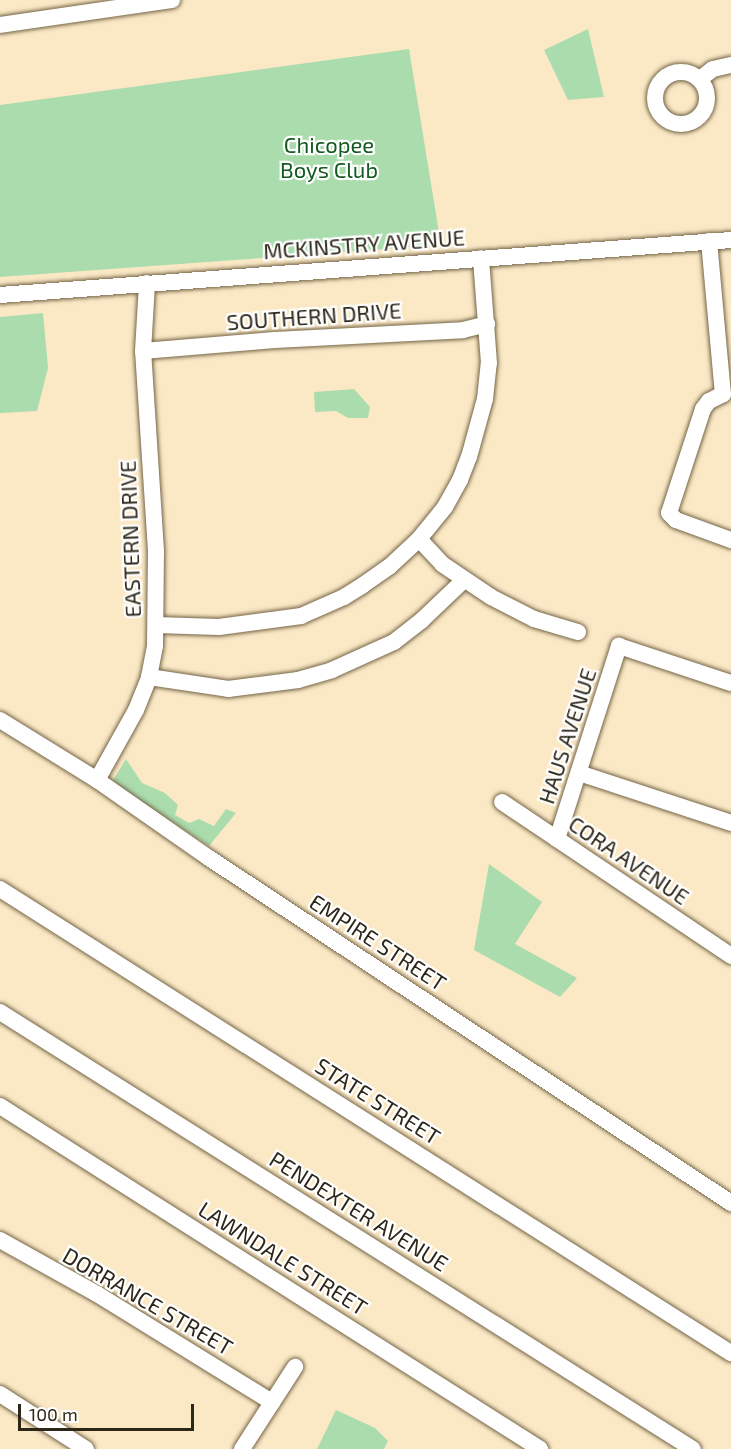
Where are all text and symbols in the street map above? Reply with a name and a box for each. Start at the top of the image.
park label: Chicopee Boys Club [280,131,378,182]
street label: MCKINSTRY AVENUE [262,224,466,264]
street label: SOUTHERN DRIVE [226,297,402,335]
street label: EASTERN DRIVE [114,460,146,618]
street label: HAUS AVENUE [533,665,601,807]
street label: CORA AVENUE [563,810,695,910]
street label: EMPIRE STREET [305,888,451,996]
street label: STATE STREET [311,1052,445,1150]
street label: PENDEXTER AVENUE [265,1145,453,1277]
street label: LAWNDALE STREET [194,1195,372,1321]
street label: DORRANCE STREET [58,1242,238,1360]
scale bar [21,1392,196,1430]
text: 100 m [29,1403,78,1425]

